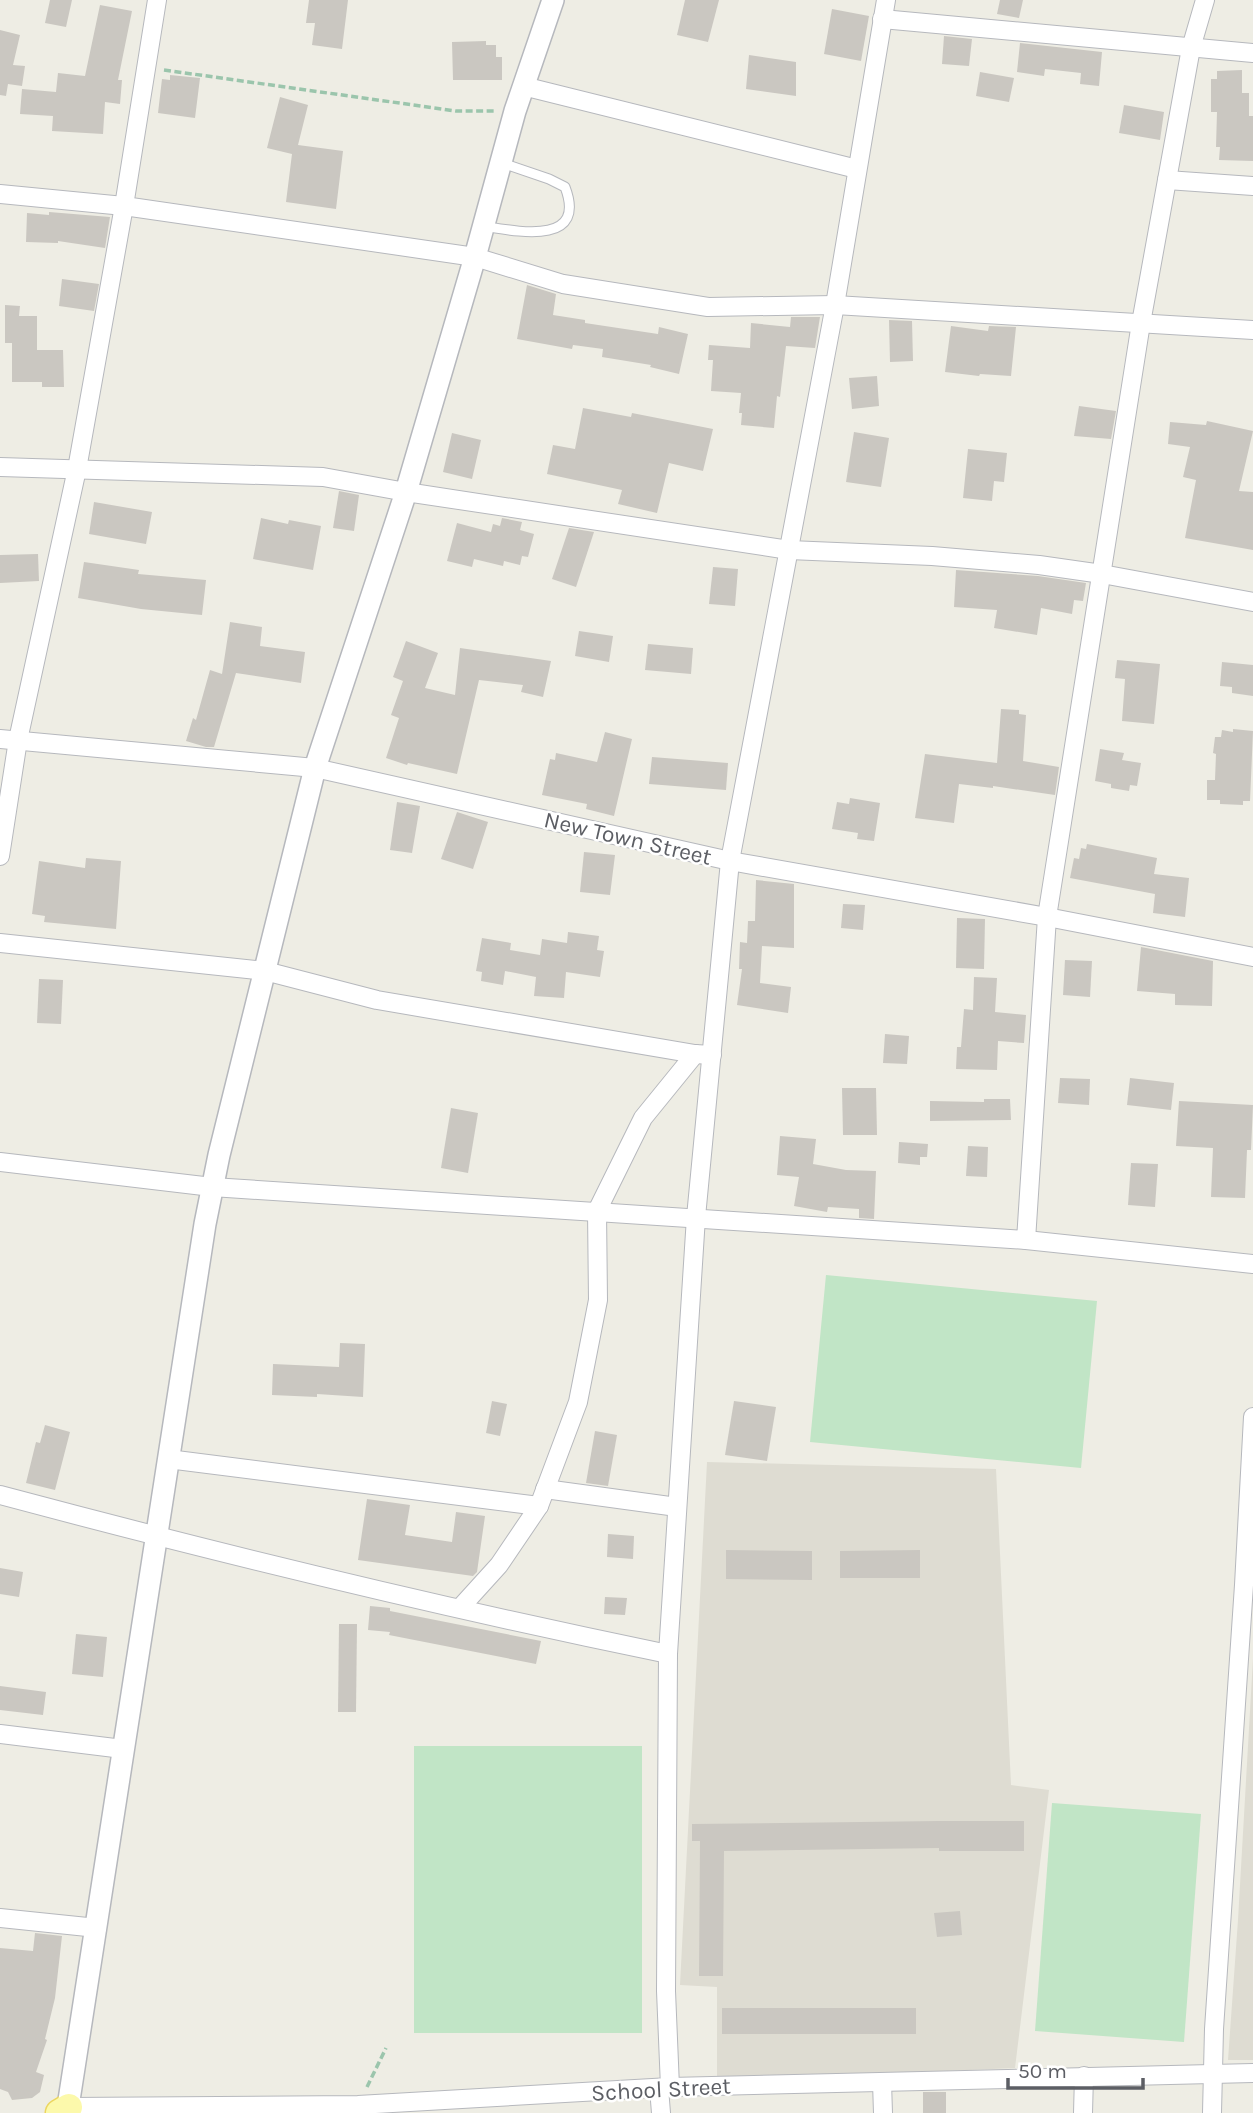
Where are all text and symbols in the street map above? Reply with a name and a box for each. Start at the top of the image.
street label: New Town Street [542,806,715,871]
scale bar [1008,2046,1143,2090]
text: 50 m [1018,2059,1067,2083]
street label: School Street [591,2072,732,2107]

